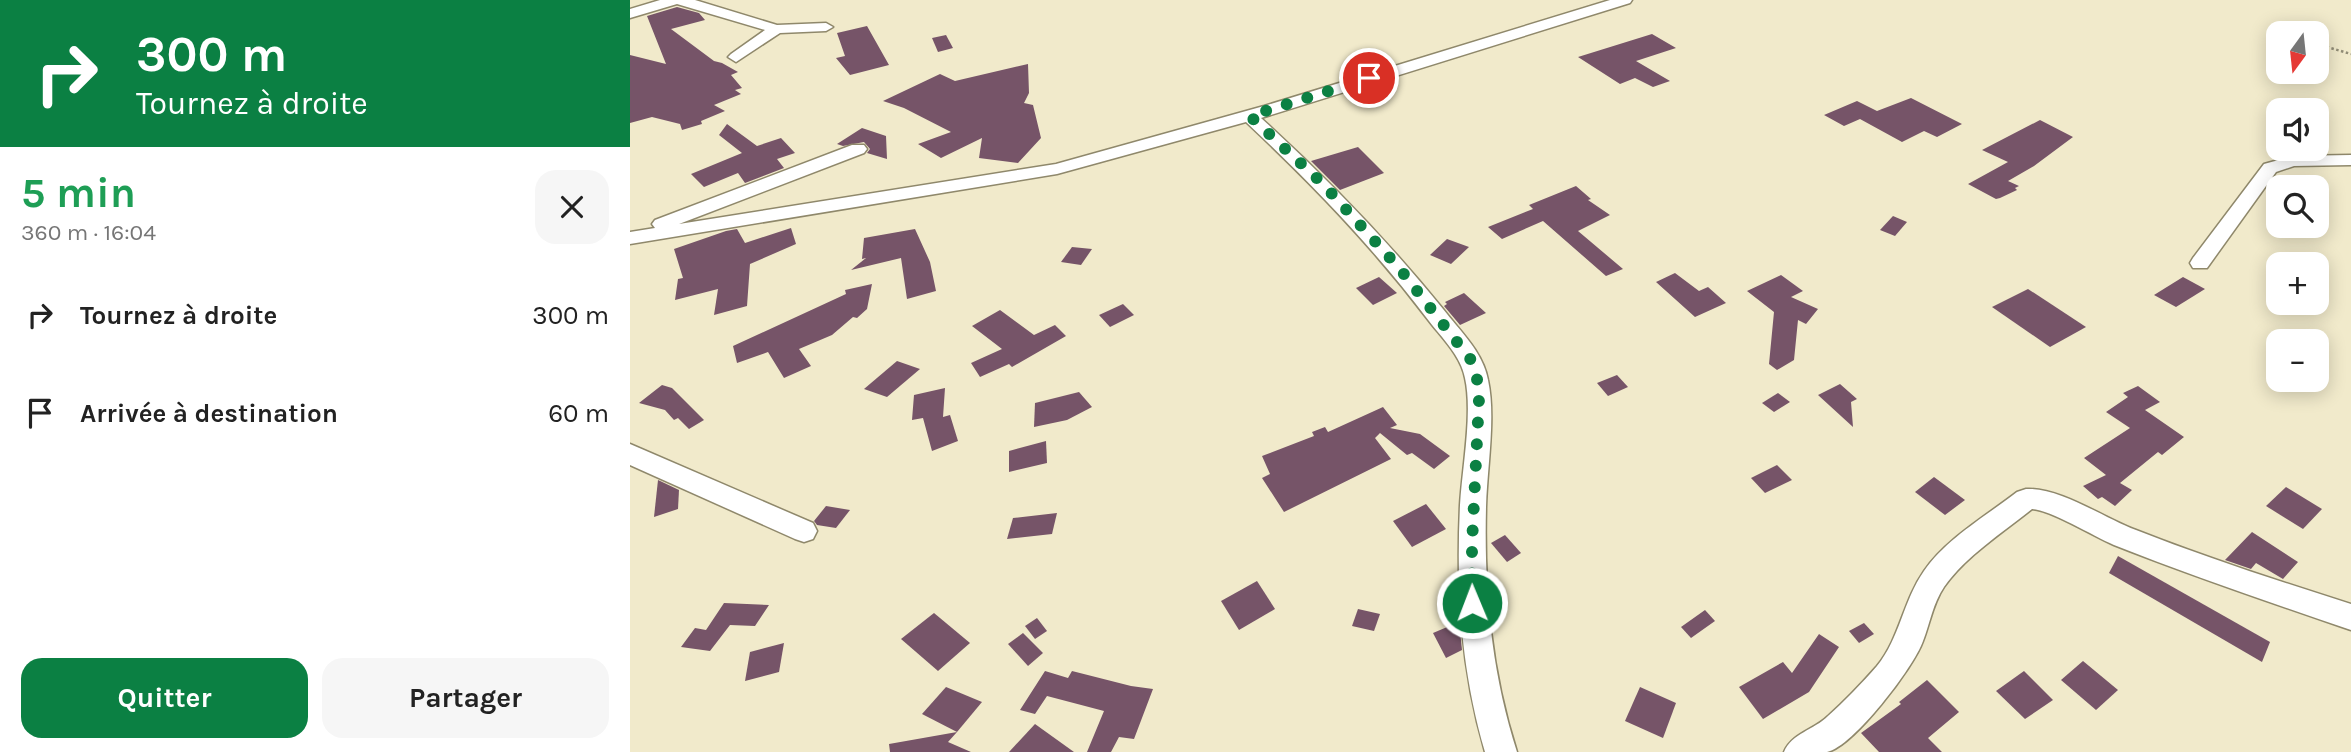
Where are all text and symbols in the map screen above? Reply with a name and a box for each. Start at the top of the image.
north arrow [2266,21,2329,84]
map controls [2266,21,2329,392]
text: 300 m [136,26,287,83]
icon: right [21,28,112,119]
pin [1339,48,1399,108]
icon: arrive [1350,59,1388,97]
text: Tournez à droite [136,85,368,122]
button: sound [2266,98,2329,161]
text: 5 min [21,168,136,218]
button: close [535,170,609,244]
button: search [2266,175,2329,238]
text: 360 m · 16:04 [21,219,156,246]
button: + [2266,252,2329,315]
icon: right [21,296,59,334]
text: Tournez à droite [80,300,277,331]
text: 300 m [532,300,609,331]
button: − [2266,329,2329,392]
icon: arrive [21,394,59,432]
text: Arrivée à destination [80,398,338,429]
text: 60 m [548,398,609,429]
position arrow [1435,566,1509,640]
button: Quitter [21,658,308,738]
button: Partager [322,658,609,738]

